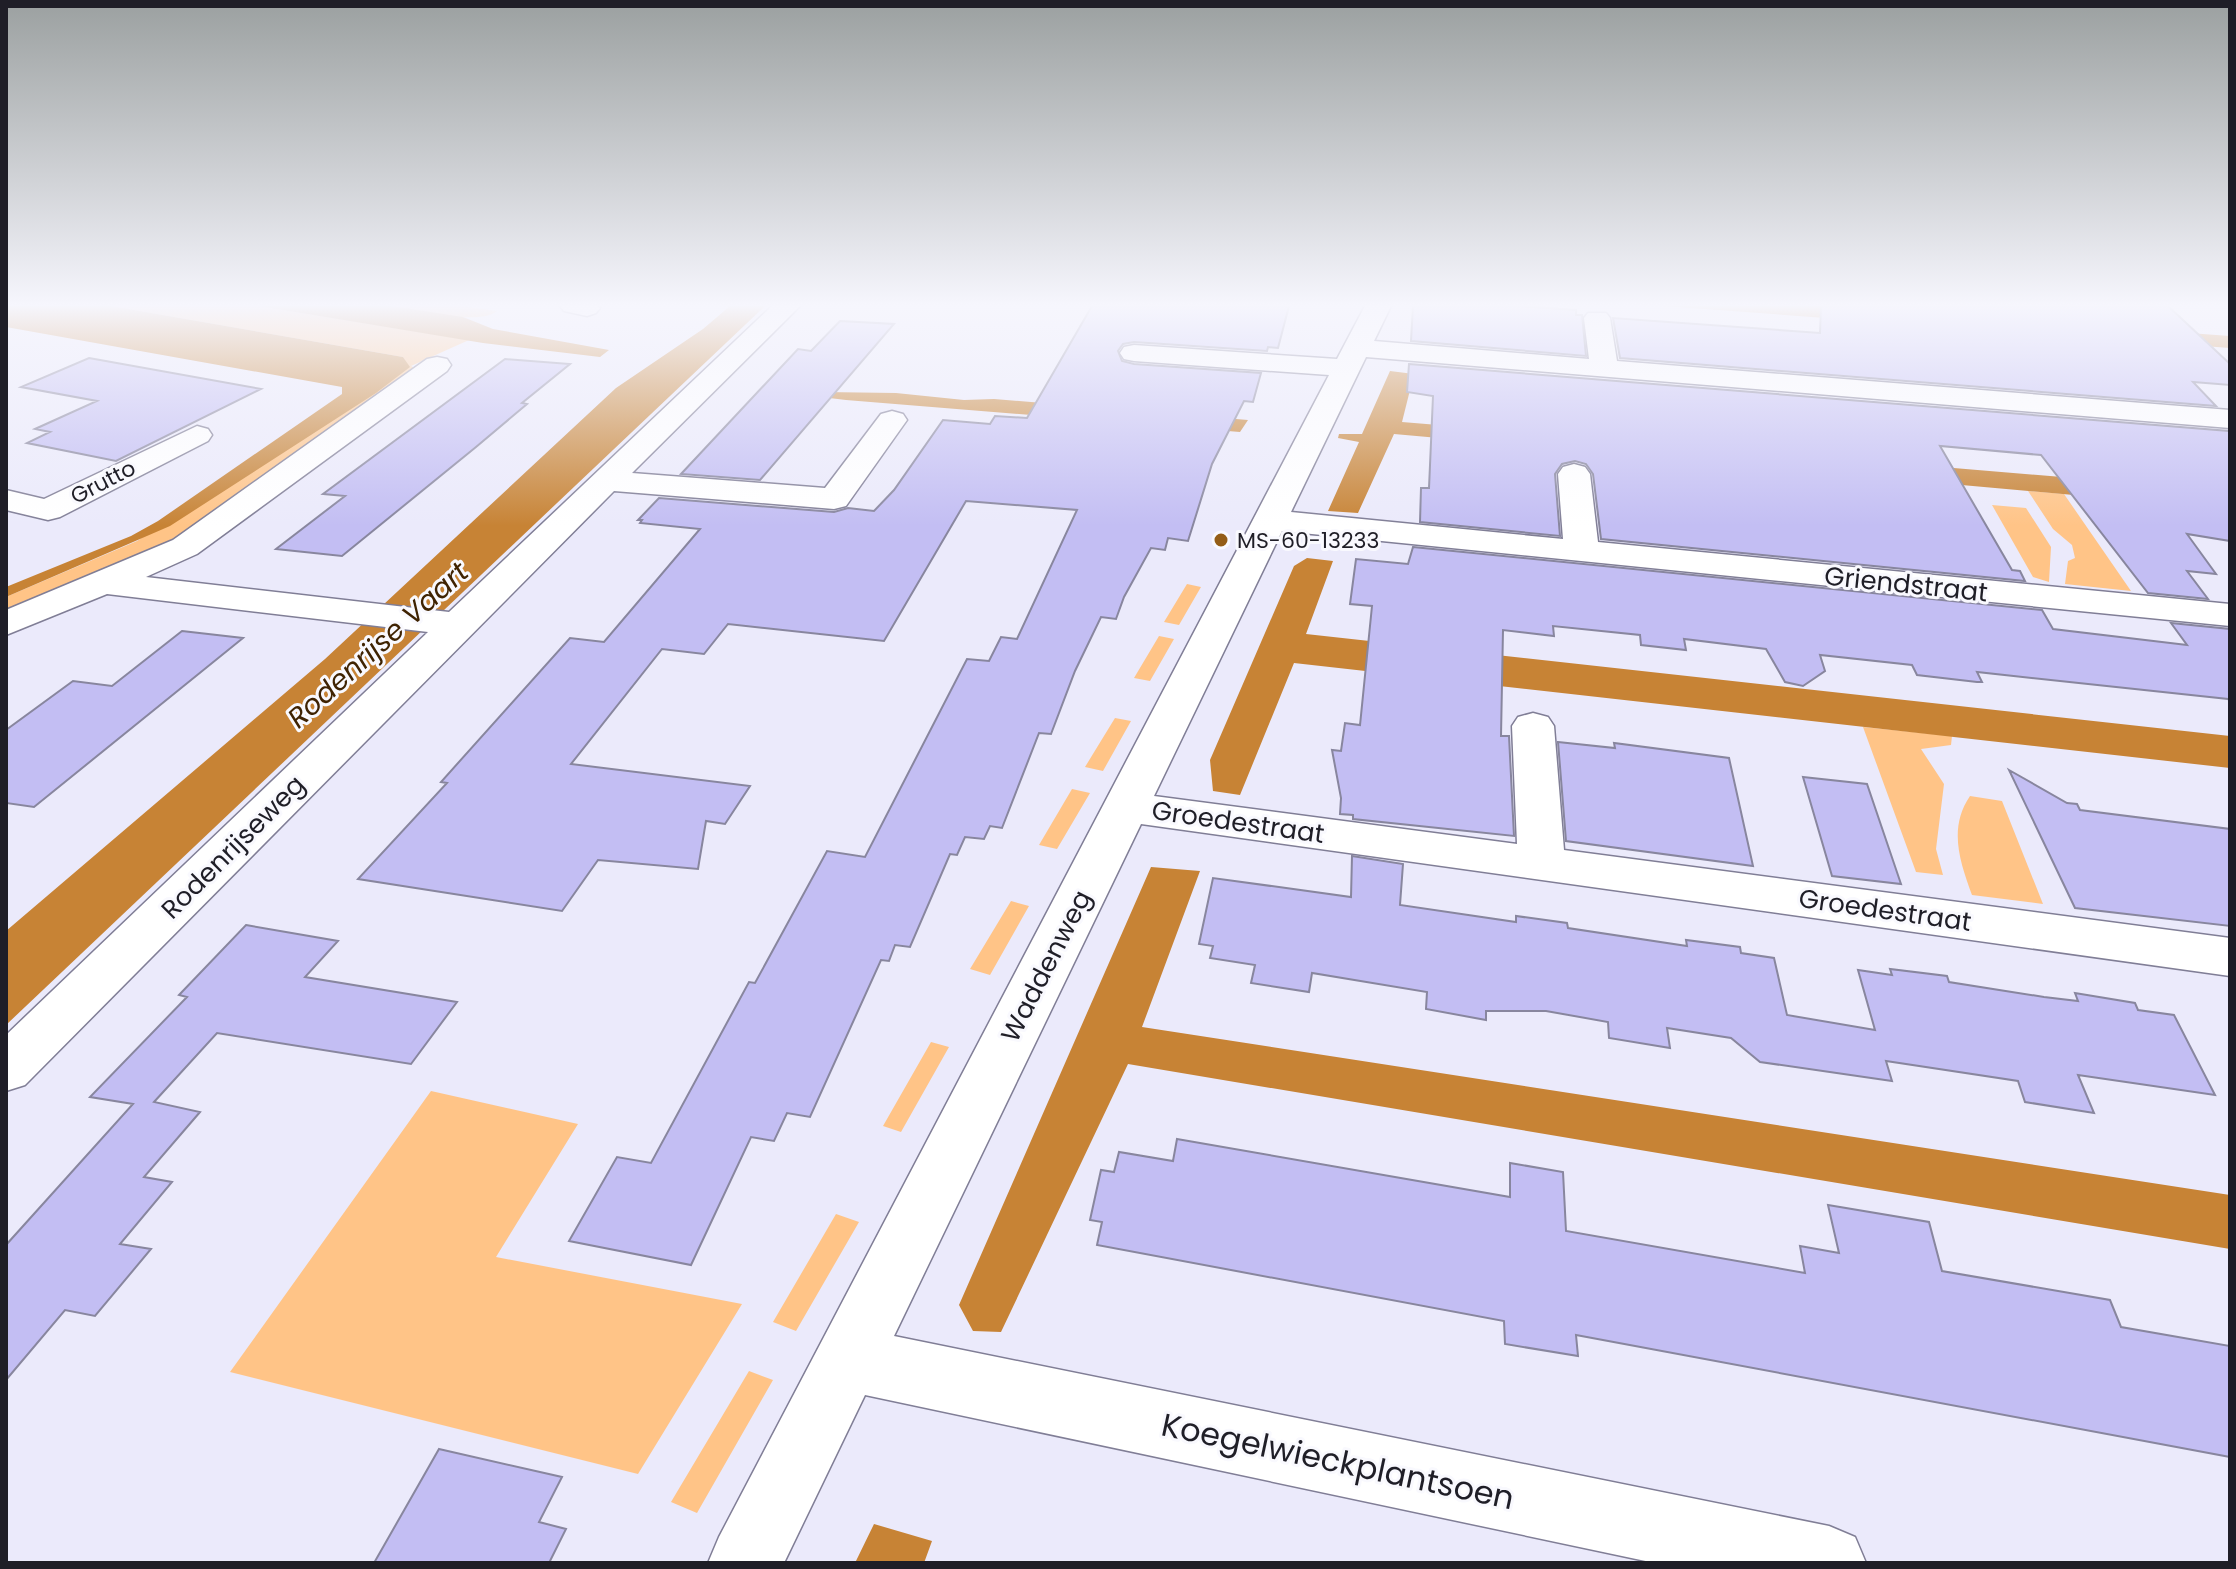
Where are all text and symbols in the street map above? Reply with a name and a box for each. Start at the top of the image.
street label: Grutto [65,452,141,512]
place label: MS-60-13233 [1237,525,1379,556]
marker: MS-60-13233 [1212,531,1230,549]
water label: Rodenrijse Vaart [279,553,478,737]
street label: Griendstraat [1823,558,1989,610]
street label: Rodenrijseweg [153,767,313,927]
street label: Groedestraat [1149,792,1327,852]
street label: Groedestraat [1796,880,1974,940]
street label: Waddenweg [992,884,1100,1048]
street label: Koegelwieckplantsoen [1158,1402,1518,1520]

